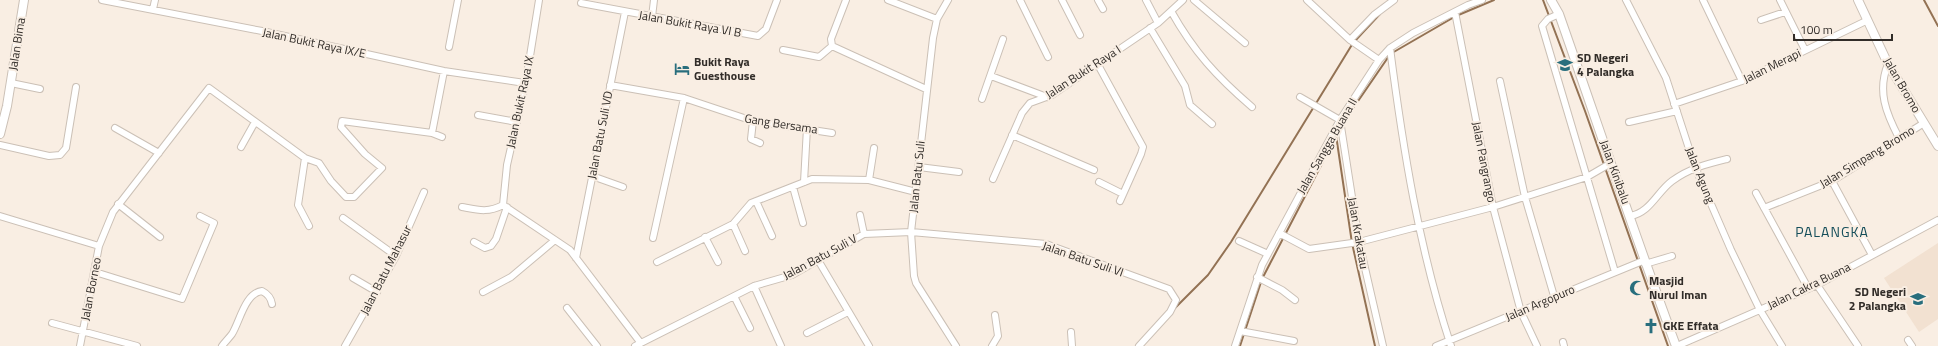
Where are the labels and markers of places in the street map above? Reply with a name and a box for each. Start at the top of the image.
place label: SD Negeri 4 Palangka [1577,48,1634,81]
place label: Bukit Raya Guesthouse [694,52,756,85]
school or university icon: SD Negeri 4 Palangka [1556,56,1574,74]
hotel icon: Bukit Raya Guesthouse [673,60,691,78]
place label: Masjid Nurul Iman [1649,271,1707,304]
mosque icon: Masjid Nurul Iman [1628,279,1646,297]
place label: SD Negeri 2 Palangka [1849,282,1906,315]
school or university icon: SD Negeri 2 Palangka [1909,290,1927,308]
place label: GKE Effata [1663,316,1719,335]
church icon: GKE Effata [1642,317,1660,335]

